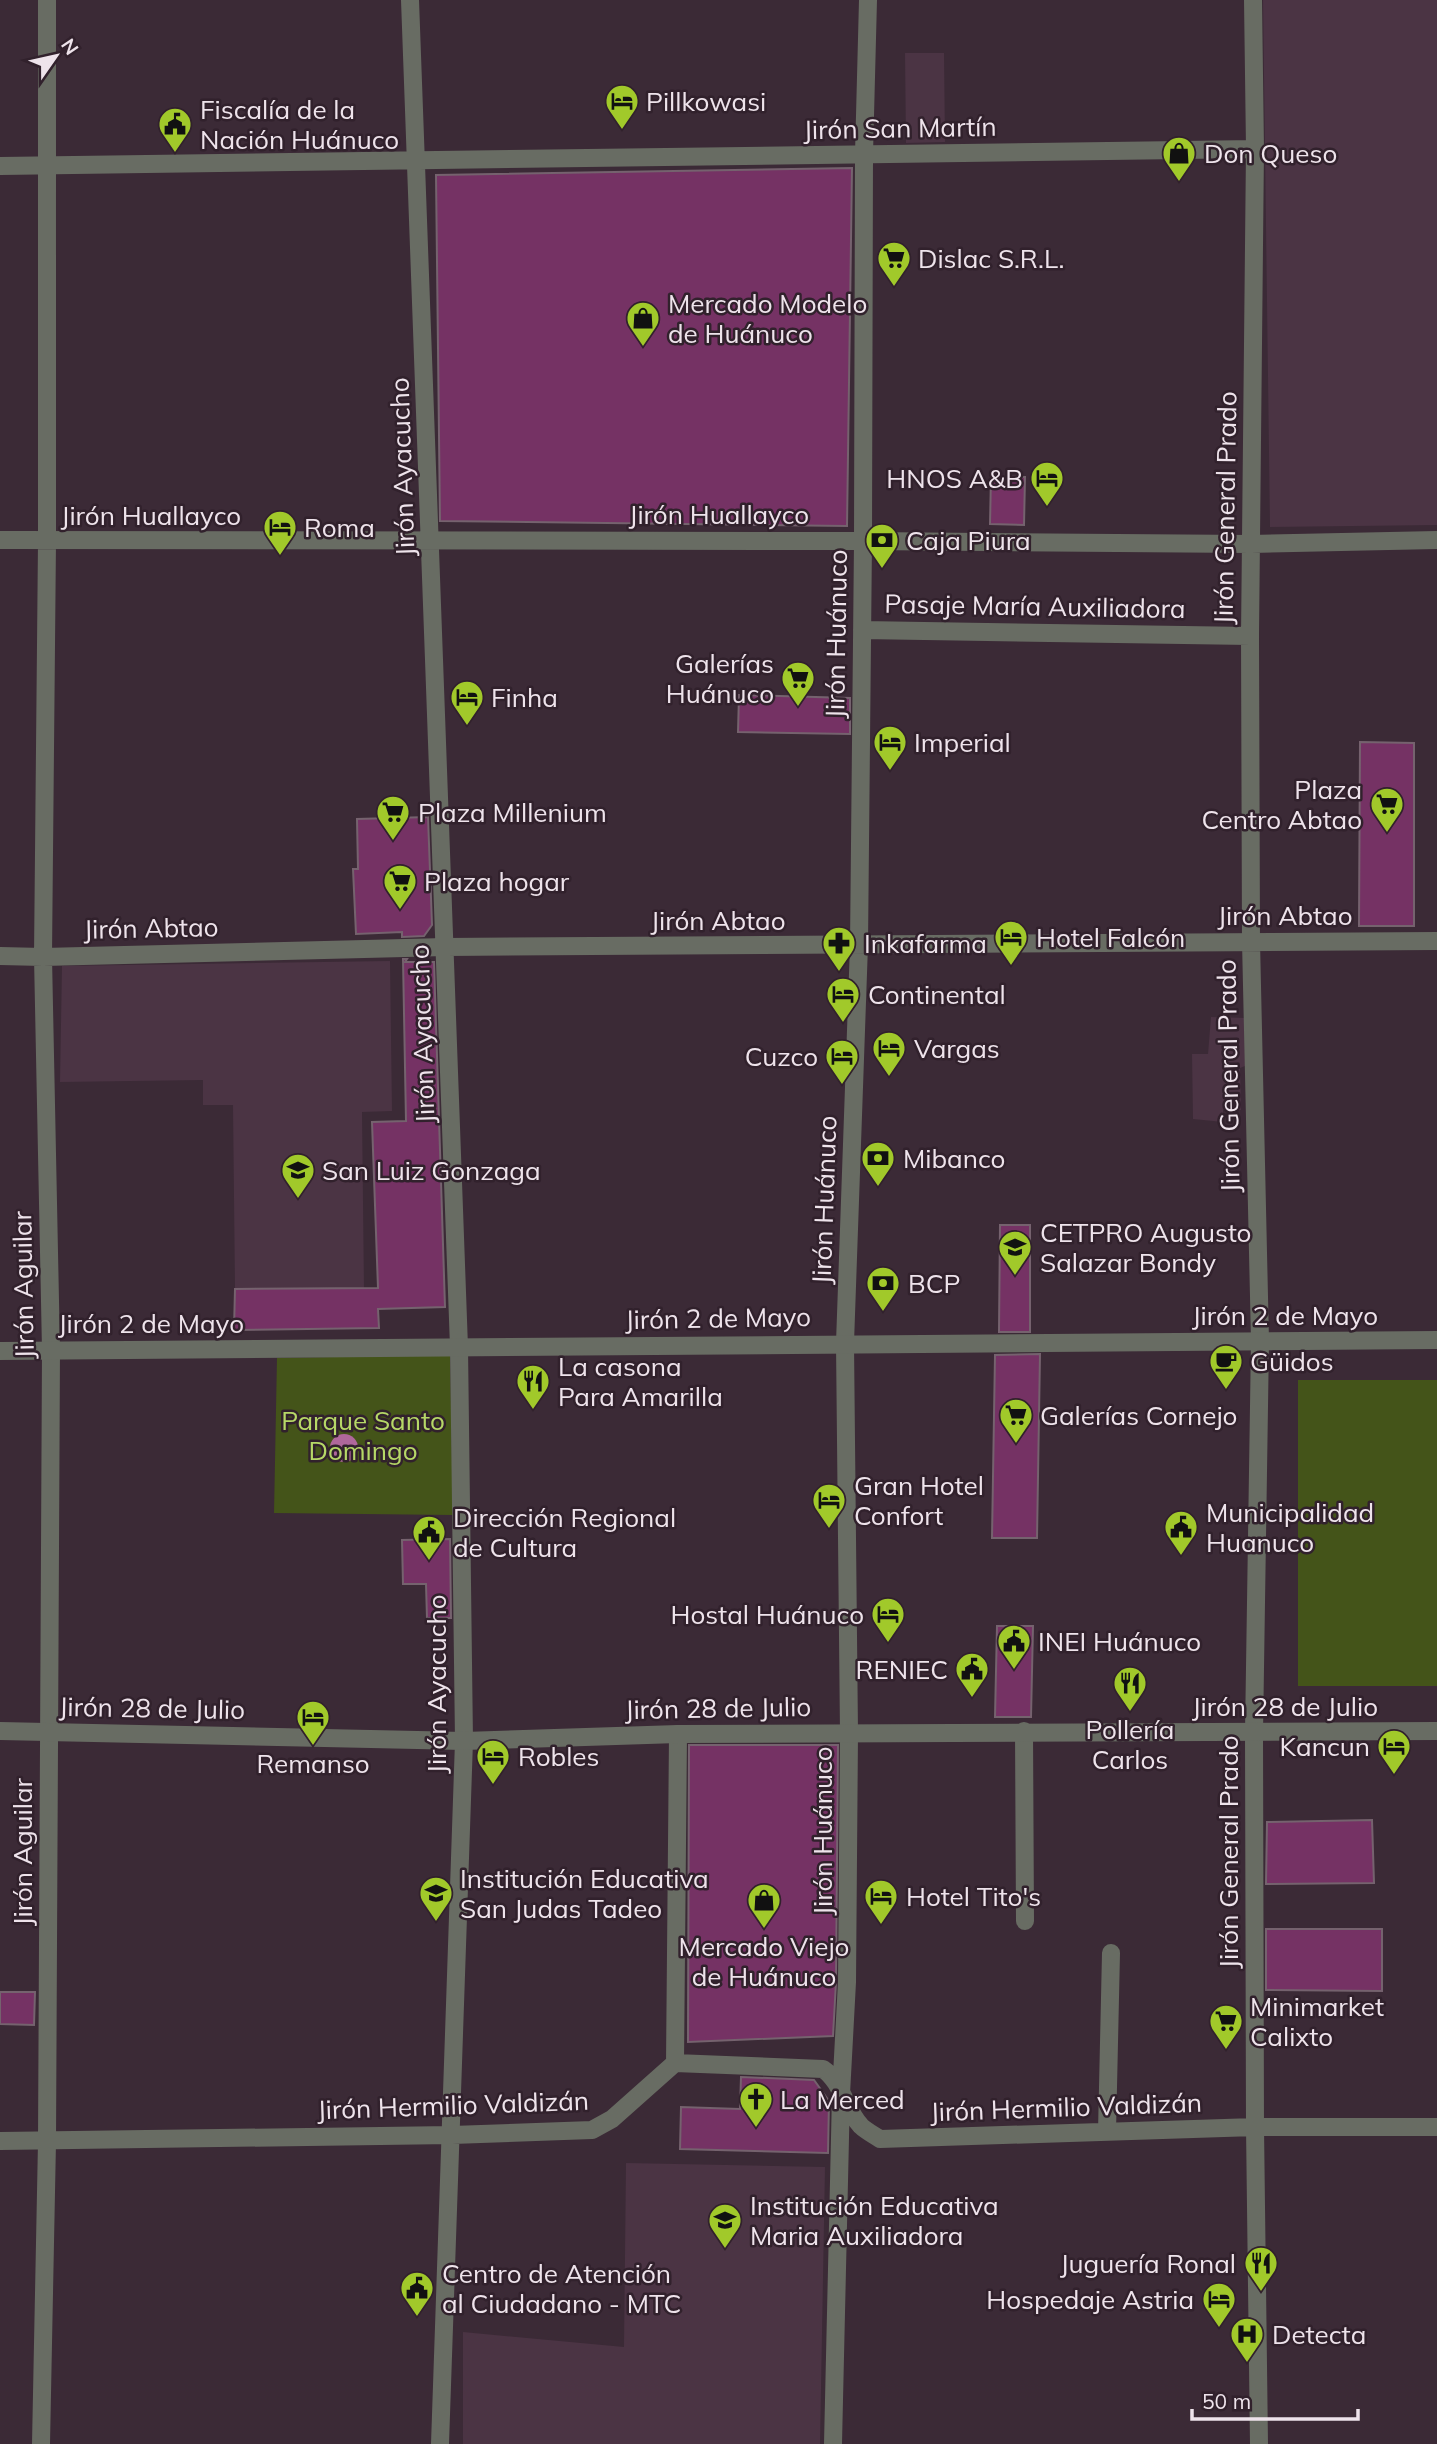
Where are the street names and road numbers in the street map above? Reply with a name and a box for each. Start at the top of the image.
street label: Jirón San Martín [803,110,997,146]
street label: Jirón Ayacucho [382,377,422,557]
street label: Jirón General Prado [1206,391,1244,625]
street label: Jirón Huallayco [629,498,809,531]
street label: Jirón Huallayco [61,499,241,532]
street label: Jirón Huánuco [818,549,854,719]
street label: Pasaje María Auxiliadora [884,587,1186,625]
street label: Jirón Abtao [1217,899,1353,932]
street label: Jirón Abtao [650,904,786,937]
street label: Jirón Abtao [83,910,219,946]
street label: Jirón Ayacucho [402,944,442,1124]
street label: Jirón General Prado [1209,959,1247,1193]
street label: Jirón Huánuco [805,1115,843,1285]
street label: Jirón Aguilar [5,1210,41,1359]
street label: Jirón 2 de Mayo [1192,1299,1378,1332]
street label: Jirón 2 de Mayo [625,1300,811,1336]
street label: Jirón 2 de Mayo [58,1307,244,1340]
street label: Jirón Ayacucho [420,1594,453,1774]
street label: Jirón 28 de Julio [59,1690,245,1726]
street label: Jirón 28 de Julio [625,1690,811,1726]
street label: Jirón 28 de Julio [1192,1690,1378,1723]
street label: Jirón General Prado [1212,1735,1245,1969]
street label: Jirón Huánuco [806,1746,839,1916]
street label: Jirón Aguilar [6,1777,39,1926]
street label: Jirón Hermilio Valdizán [317,2084,589,2126]
street label: Jirón Hermilio Valdizán [930,2086,1202,2128]

